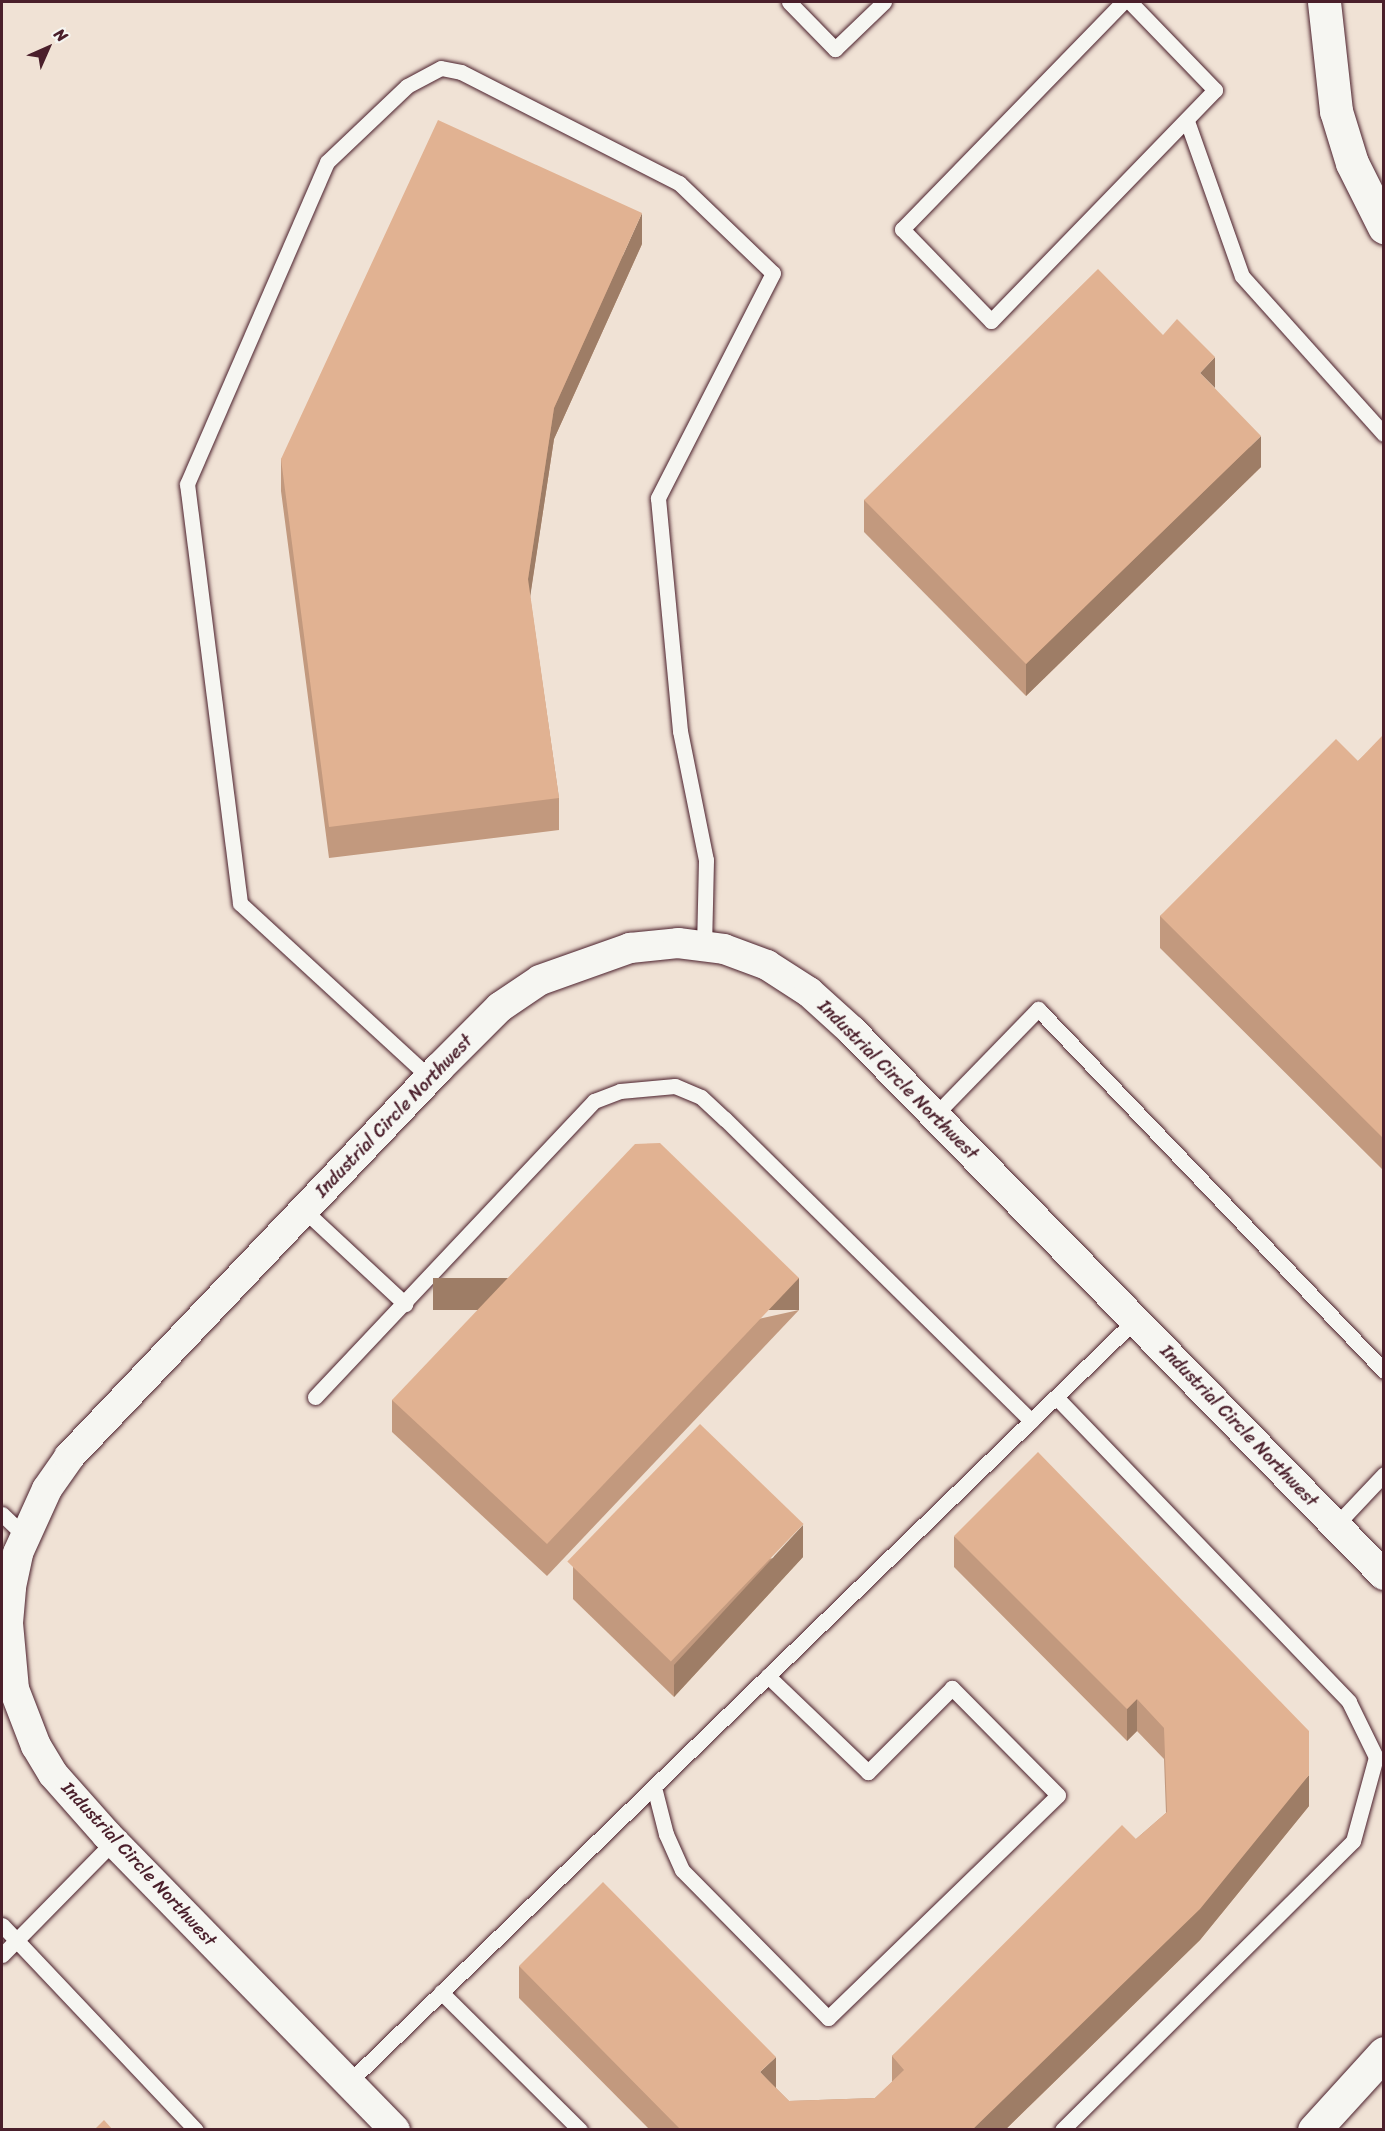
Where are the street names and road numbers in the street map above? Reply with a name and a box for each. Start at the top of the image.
street label: Industrial Circle Northwest [813,995,983,1165]
street label: Industrial Circle Northwest [311,1030,477,1202]
street label: Industrial Circle Northwest [1156,1340,1322,1512]
street label: Industrial Circle Northwest [57,1777,221,1951]

